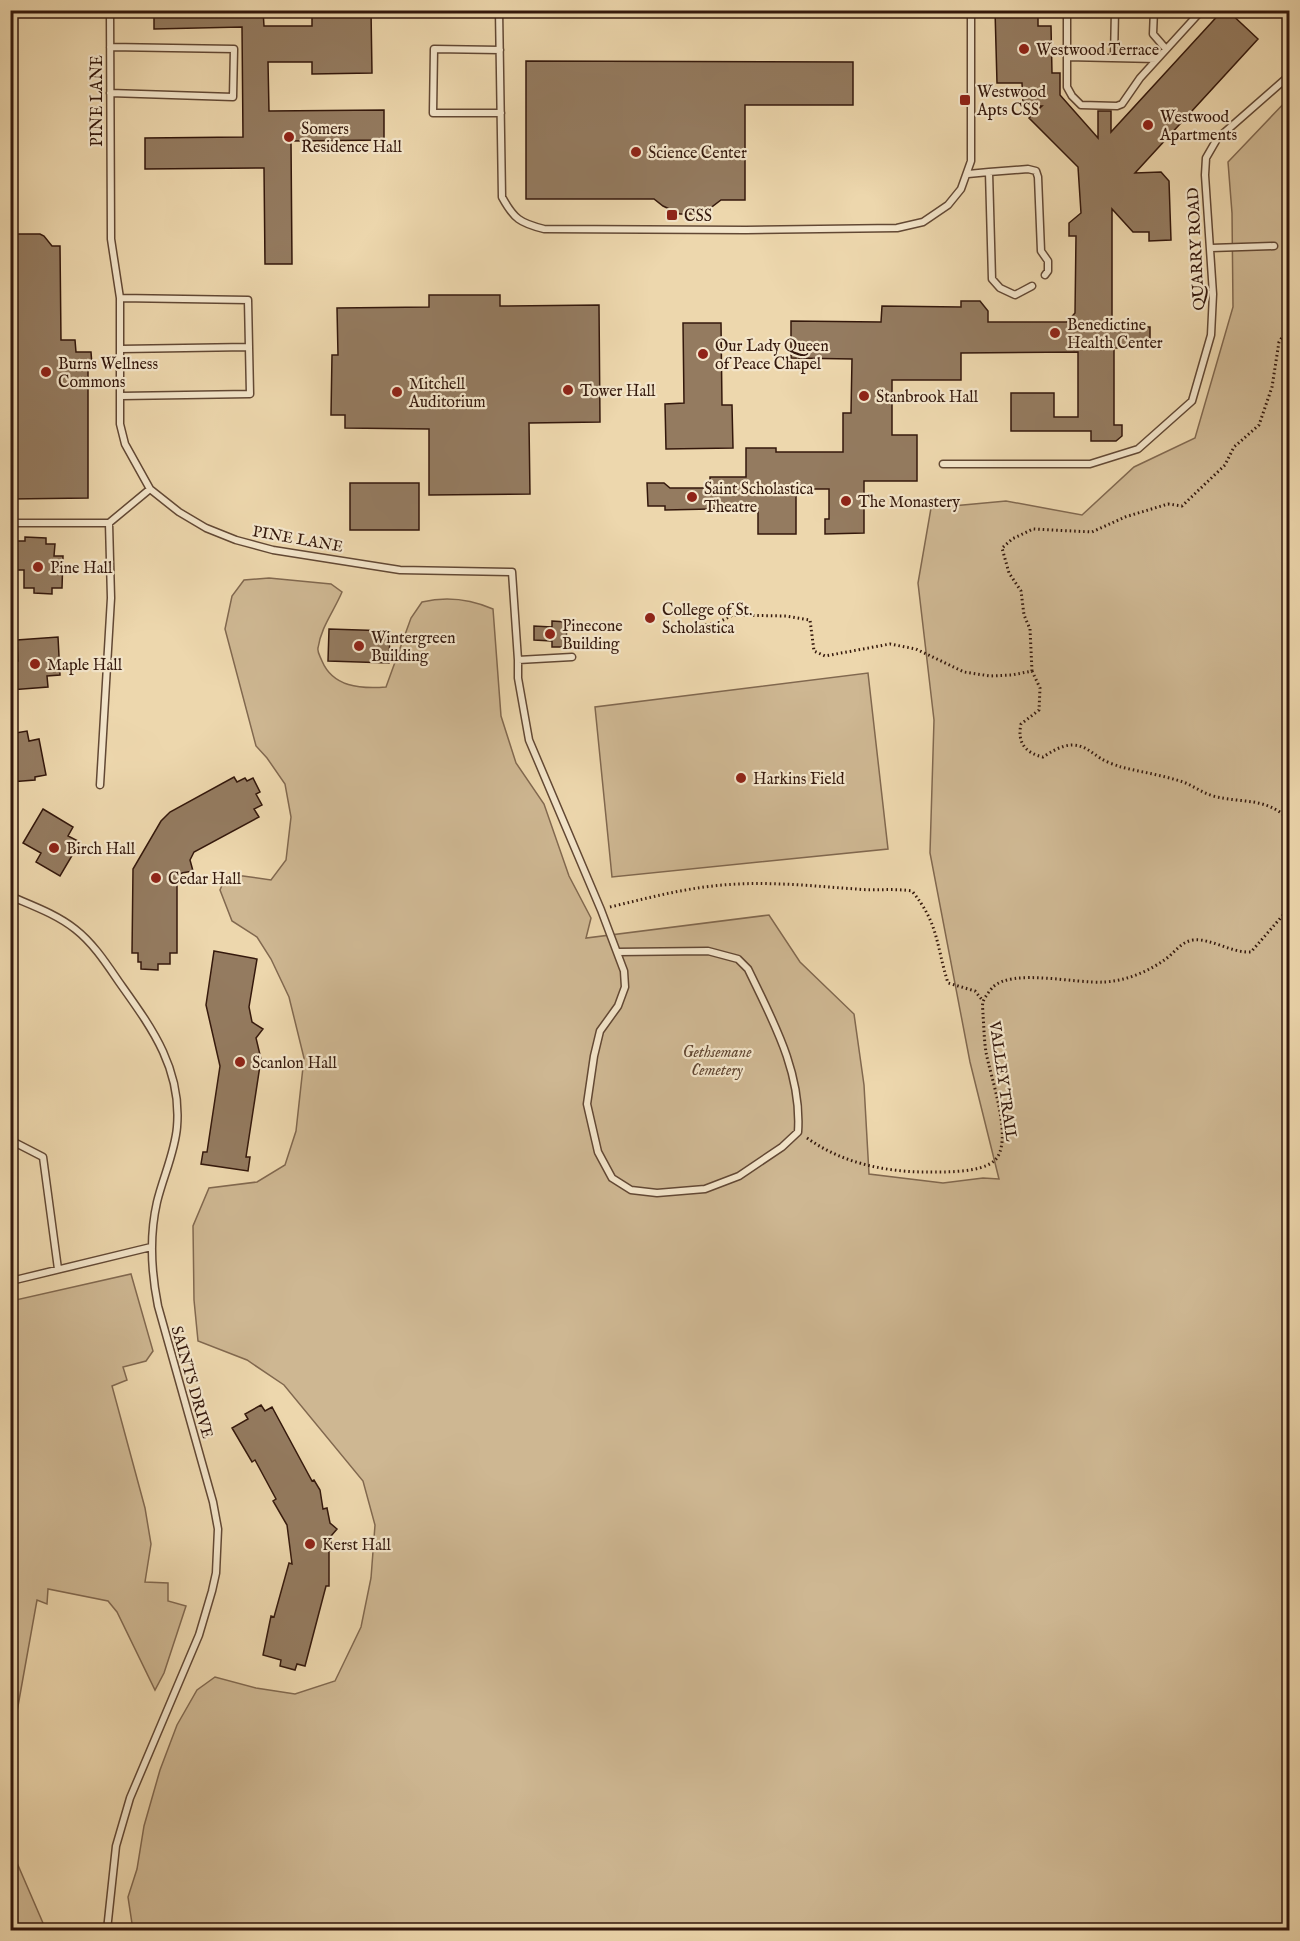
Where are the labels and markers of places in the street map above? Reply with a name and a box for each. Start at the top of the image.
place label: Westwood Terrace [1036,41,1159,61]
marker: Westwood Terrace [1017,42,1031,56]
place label: Westwood Apts CSS [976,83,1047,121]
marker: Westwood Apts CSS [958,93,972,107]
place label: Westwood Apartments [1159,108,1237,146]
marker: Westwood Apartments [1141,118,1155,132]
place label: Somers Residence Hall [301,120,402,158]
marker: Somers Residence Hall [282,130,296,144]
place label: Science Center [648,144,747,164]
marker: Science Center [629,145,643,159]
place label: CSS [684,207,712,227]
marker: CSS [665,208,679,222]
place label: Benedictine Health Center [1067,316,1163,354]
marker: Benedictine Health Center [1048,326,1062,340]
place label: Our Lady Queen of Peace Chapel [715,337,829,375]
marker: Our Lady Queen of Peace Chapel [696,347,710,361]
place label: Burns Wellness Commons [58,355,158,393]
marker: Burns Wellness Commons [39,365,53,379]
place label: Mitchell Auditorium [408,375,486,413]
place label: Tower Hall [580,382,656,402]
marker: Tower Hall [561,383,575,397]
marker: Mitchell Auditorium [390,385,404,399]
place label: Stanbrook Hall [876,388,979,408]
marker: Stanbrook Hall [857,389,871,403]
place label: Saint Scholastica Theatre [704,480,813,518]
marker: Saint Scholastica Theatre [685,490,699,504]
place label: The Monastery [858,493,960,513]
marker: The Monastery [839,494,853,508]
place label: Pine Hall [50,559,113,579]
marker: Pine Hall [31,560,45,574]
place label: College of St. Scholastica [662,601,753,639]
marker: College of St. Scholastica [643,611,657,625]
place label: Pinecone Building [562,617,623,655]
marker: Pinecone Building [543,627,557,641]
place label: Wintergreen Building [371,629,456,667]
marker: Wintergreen Building [352,639,366,653]
place label: Maple Hall [47,656,123,676]
marker: Maple Hall [28,657,42,671]
place label: Harkins Field [753,770,845,790]
marker: Harkins Field [734,771,748,785]
place label: Birch Hall [66,840,136,860]
marker: Birch Hall [47,841,61,855]
place label: Cedar Hall [168,870,242,890]
marker: Cedar Hall [149,871,163,885]
place label: Scanlon Hall [252,1054,337,1074]
marker: Scanlon Hall [233,1055,247,1069]
place label: Kerst Hall [322,1536,391,1556]
marker: Kerst Hall [303,1537,317,1551]

